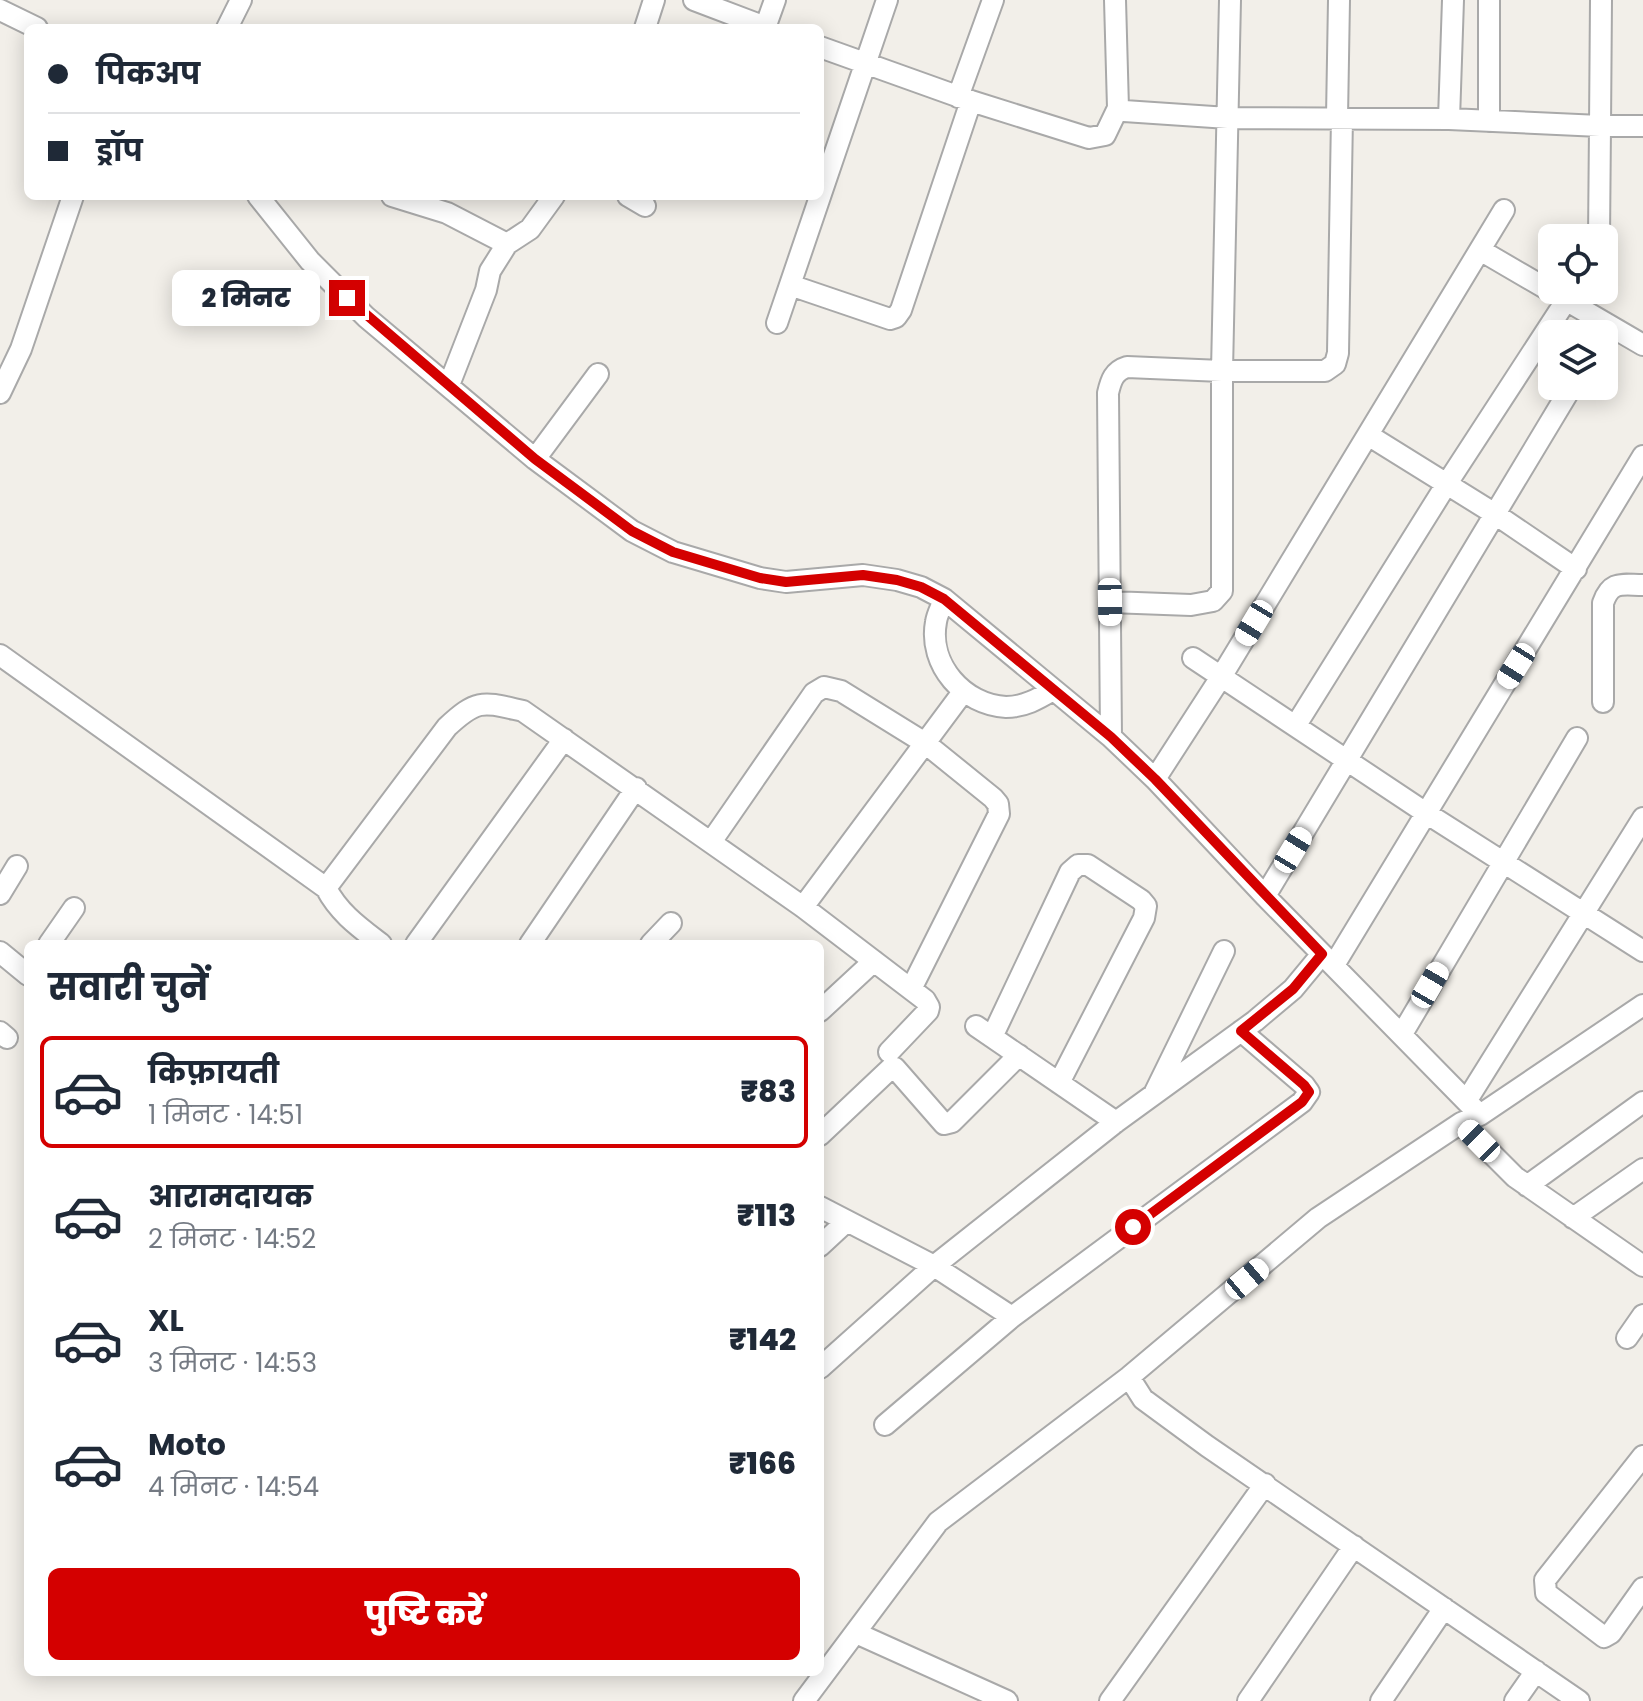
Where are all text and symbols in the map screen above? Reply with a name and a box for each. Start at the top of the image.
text: पिकअप [96,52,200,95]
text: ड्रॉप [96,129,143,172]
map controls [1538,224,1618,400]
button: locate [1538,224,1618,304]
callout: 2 मिनट [171,270,319,326]
text: 2 मिनट [201,280,291,316]
route end [329,280,365,316]
button: layers [1538,320,1618,400]
car [1098,578,1122,626]
car [1231,596,1277,650]
car [1493,639,1539,693]
car [1270,823,1316,877]
car [1408,958,1452,1012]
text: सवारी चुनें [48,962,208,1013]
text: किफ़ायती [148,1051,279,1094]
icon: car [52,1056,124,1128]
text: ₹83 [740,1070,796,1113]
text: 1 मिनट · 14:51 [148,1097,303,1133]
car [1454,1116,1504,1166]
text: आरामदायक [148,1175,313,1218]
icon: car [52,1180,124,1252]
text: ₹113 [737,1194,796,1237]
route start [1115,1209,1151,1245]
text: 2 मिनट · 14:52 [148,1221,316,1257]
car [1221,1254,1273,1304]
text: XL [148,1299,184,1342]
icon: car [52,1304,124,1376]
text: ₹142 [729,1318,796,1361]
text: 3 मिनट · 14:53 [148,1345,317,1381]
text: Moto [148,1423,226,1466]
icon: car [52,1428,124,1500]
text: ₹166 [729,1442,796,1485]
text: 4 मिनट · 14:54 [148,1469,319,1505]
button: पुष्टि करें [48,1568,800,1660]

